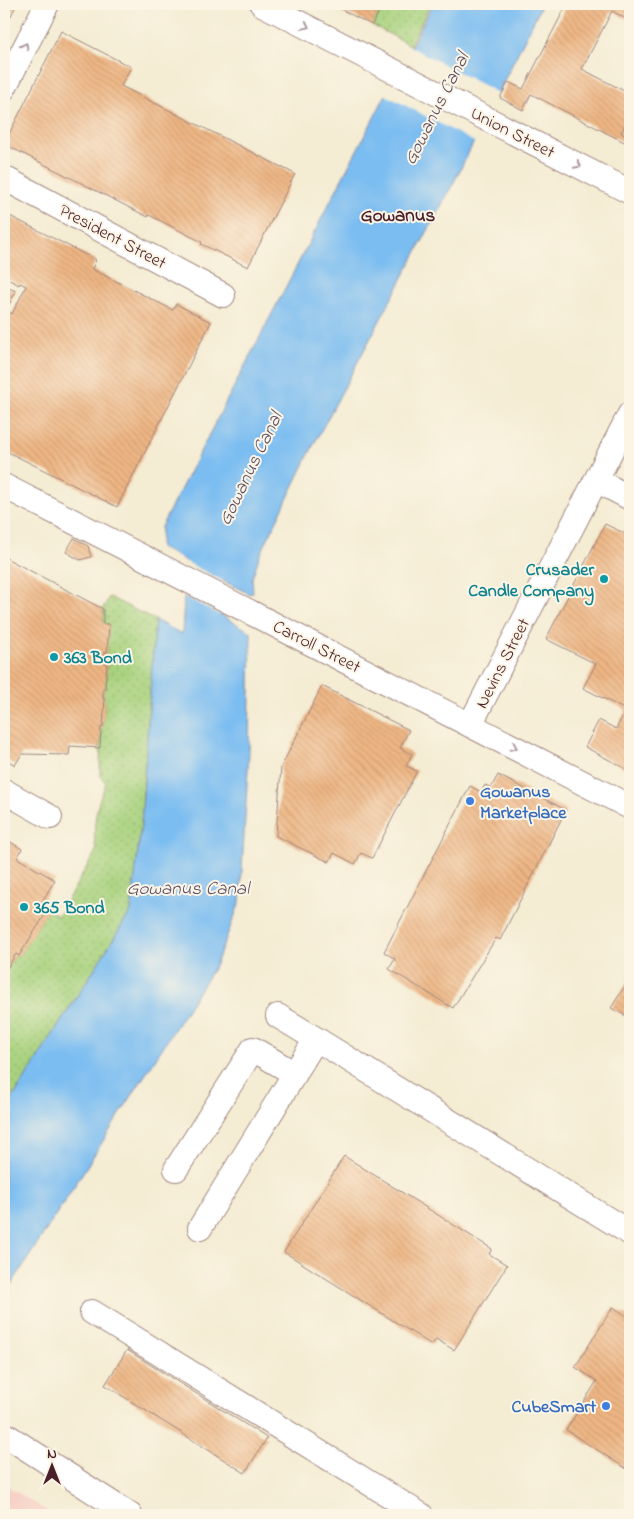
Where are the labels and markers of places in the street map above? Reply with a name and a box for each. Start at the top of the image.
place label: Crusader Candle Company [468,558,594,606]
marker: Crusader Candle Company [598,573,610,585]
place label: 363 Bond [63,646,133,672]
marker: 363 Bond [48,651,60,663]
place label: Gowanus Marketplace [480,780,567,827]
marker: Gowanus Marketplace [464,795,476,807]
place label: 365 Bond [33,896,105,922]
marker: 365 Bond [18,901,30,913]
place label: CubeSmart [511,1395,597,1421]
marker: CubeSmart [600,1400,612,1412]

